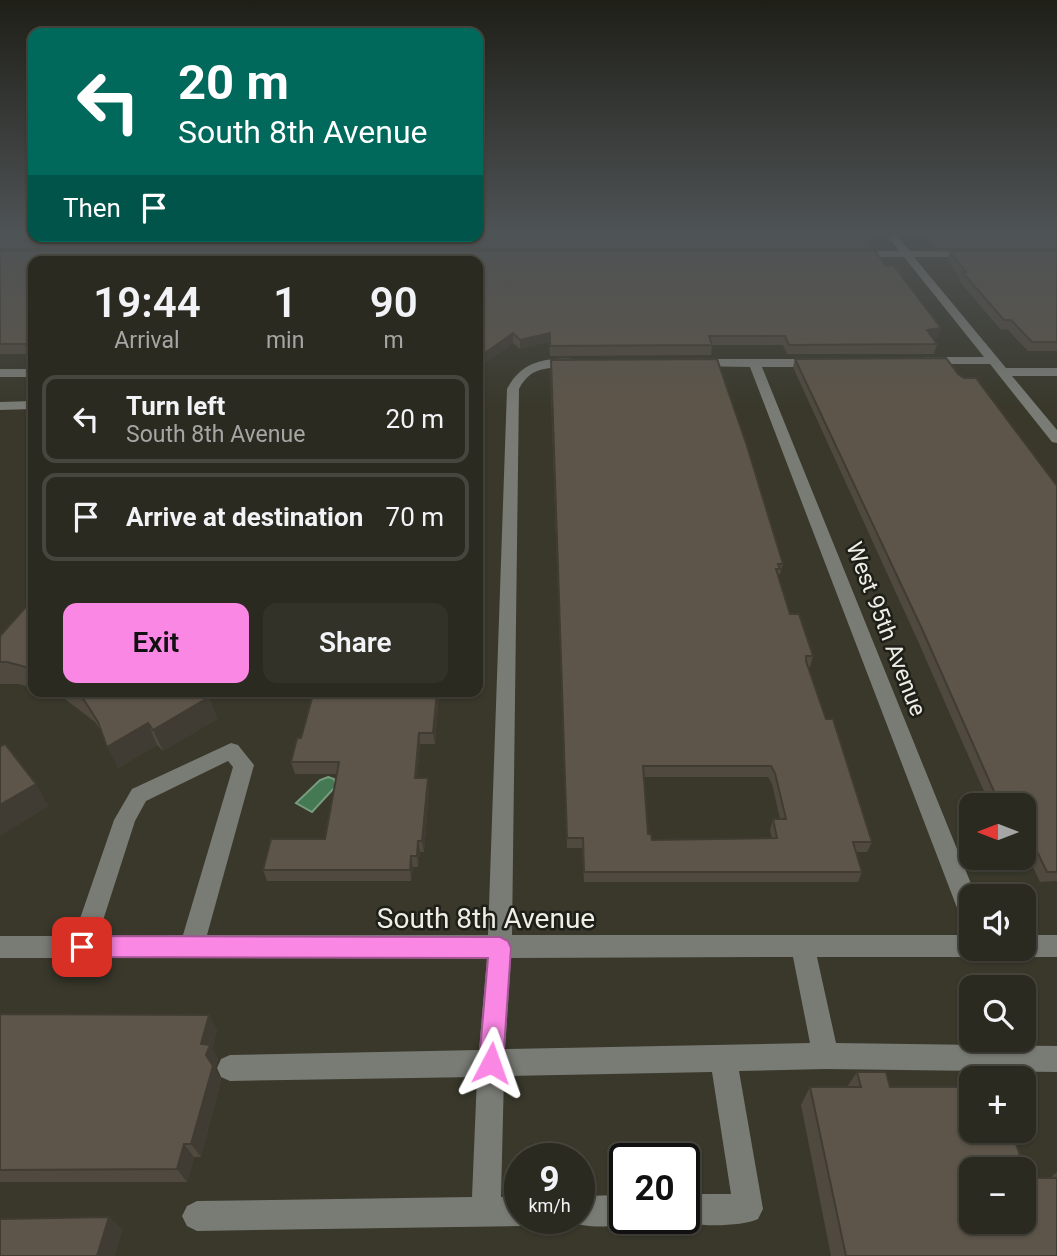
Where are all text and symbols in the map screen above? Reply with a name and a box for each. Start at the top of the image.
text: 20 m [178,54,289,111]
icon: left [63,56,154,147]
text: South 8th Avenue [178,113,428,151]
icon: arrive [135,189,173,227]
text: Then [63,193,121,223]
text: 19:44 [93,278,201,327]
text: 1 [273,278,297,327]
text: 90 [370,278,418,327]
text: Arrival [114,327,180,354]
text: min [266,327,304,354]
text: m [384,327,404,354]
text: Turn left [126,391,225,421]
icon: left [67,400,105,438]
text: 20 m [386,404,444,434]
text: South 8th Avenue [126,421,305,448]
icon: arrive [67,498,105,536]
text: Arrive at destination [126,502,363,532]
text: 70 m [386,502,444,532]
street label: West 95th Avenue [840,538,932,720]
button: Exit [63,603,249,683]
button: Share [263,603,448,683]
north arrow [959,793,1036,870]
map controls [959,793,1036,1234]
button: sound [959,884,1036,961]
street label: South 8th Avenue [377,902,595,935]
pin [52,917,112,977]
icon: arrive [63,928,101,966]
button: search [959,975,1036,1052]
position arrow [454,1026,528,1100]
button: + [959,1066,1036,1143]
speed limit sign: 20 [609,1143,700,1234]
button: − [959,1157,1036,1234]
text: 9 [539,1159,560,1200]
text: km/h [528,1195,571,1216]

